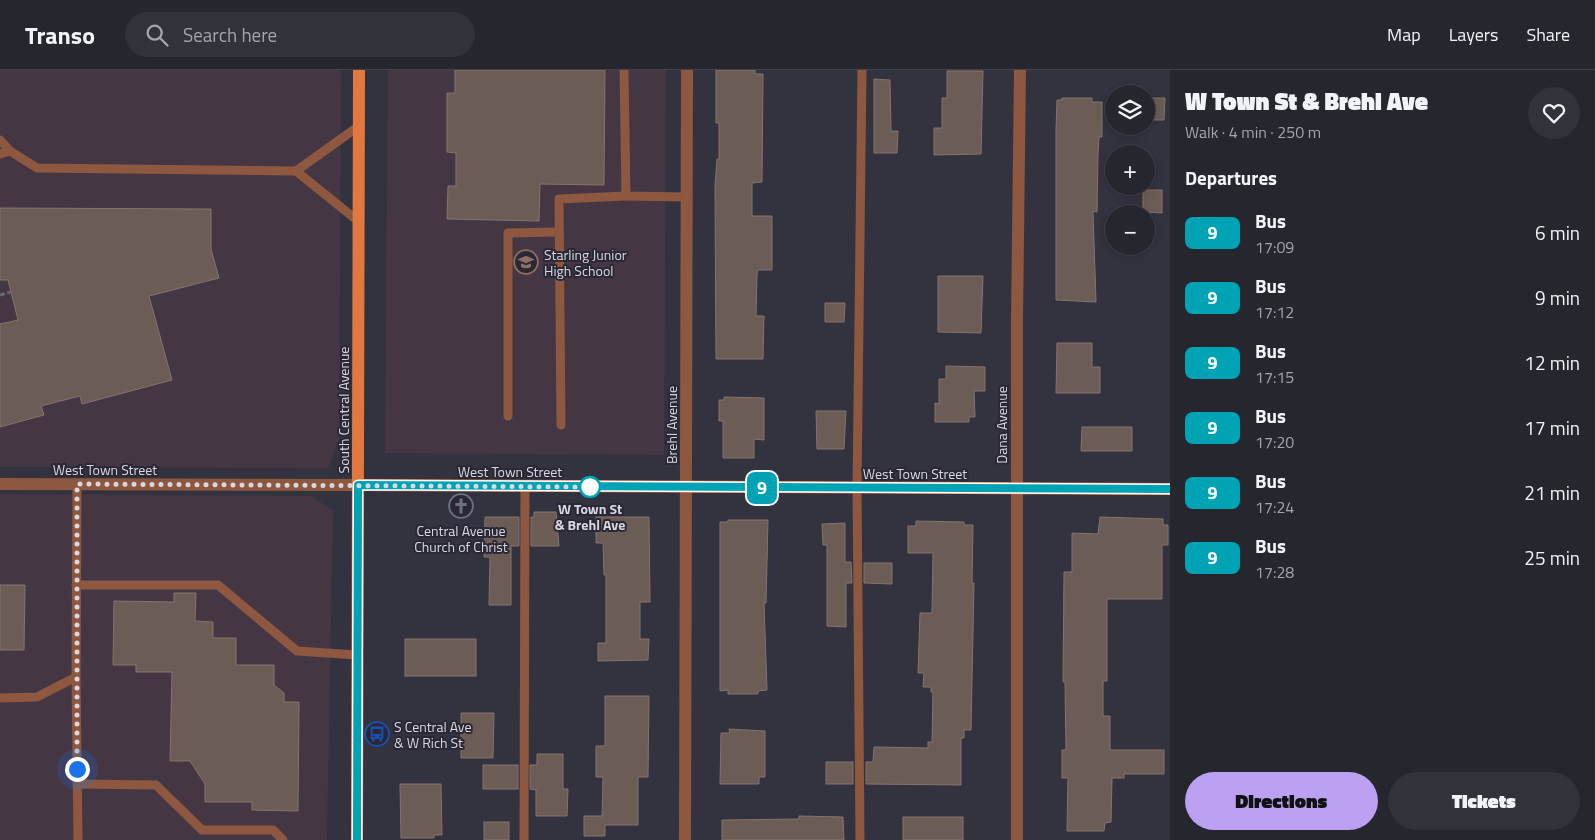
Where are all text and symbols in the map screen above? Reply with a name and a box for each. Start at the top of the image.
search box [125,12,475,57]
text: Transo [25,17,95,53]
text: Search here [183,20,277,49]
icon: search [143,21,171,49]
text: Map [1387,21,1421,48]
text: Layers [1449,21,1498,48]
text: Share [1526,21,1570,48]
text: W Town St & Brehl Ave [1185,83,1428,119]
map controls [1105,85,1155,255]
button: layers [1105,85,1155,135]
button: heart [1528,87,1580,139]
text: Walk · 4 min · 250 m [1185,120,1321,144]
button: + [1105,145,1155,195]
text: Departures [1185,163,1277,192]
button: − [1105,205,1155,255]
text: Bus [1255,206,1286,235]
text: 6 min [1535,218,1580,247]
text: 9 [1207,219,1218,246]
text: 17:09 [1255,235,1294,259]
place label: Starling Junior High School [544,244,627,281]
school or university icon: Starling Junior High School [513,249,539,275]
text: Bus [1255,271,1286,300]
text: 9 min [1535,283,1580,312]
text: 9 [1207,284,1218,311]
text: 17:12 [1255,300,1294,324]
text: Bus [1255,336,1286,365]
street label: South Central Avenue [333,347,354,473]
text: 12 min [1524,348,1580,377]
text: 9 [1207,349,1218,376]
text: 17:15 [1255,365,1294,389]
street label: Brehl Avenue [661,386,682,464]
street label: Dana Avenue [991,386,1012,464]
text: Bus [1255,401,1286,430]
text: 17 min [1524,413,1580,442]
text: 9 [1207,414,1218,441]
text: 17:20 [1255,430,1294,454]
street label: West Town Street [53,459,157,480]
street label: West Town Street [458,461,562,482]
street label: West Town Street [863,463,967,484]
text: Bus [1255,466,1286,495]
line badge: 9 [746,472,778,504]
text: 9 [757,474,767,501]
marker: W Town St & Brehl Ave [579,476,601,498]
text: 21 min [1524,478,1580,507]
text: 9 [1207,479,1218,506]
church icon: Central Avenue Church of Christ [448,493,474,519]
text: 17:24 [1255,495,1294,519]
place label: W Town St & Brehl Ave [555,498,625,535]
place label: Central Avenue Church of Christ [414,520,508,557]
text: Bus [1255,531,1286,560]
text: 25 min [1524,543,1580,572]
text: 9 [1207,544,1218,571]
text: 17:28 [1255,560,1294,584]
place label: S Central Ave & W Rich St [394,716,472,753]
bus stop icon: S Central Ave & W Rich St [364,721,390,747]
your location [65,757,90,782]
button: Directions [1185,772,1378,830]
button: Tickets [1388,772,1580,830]

